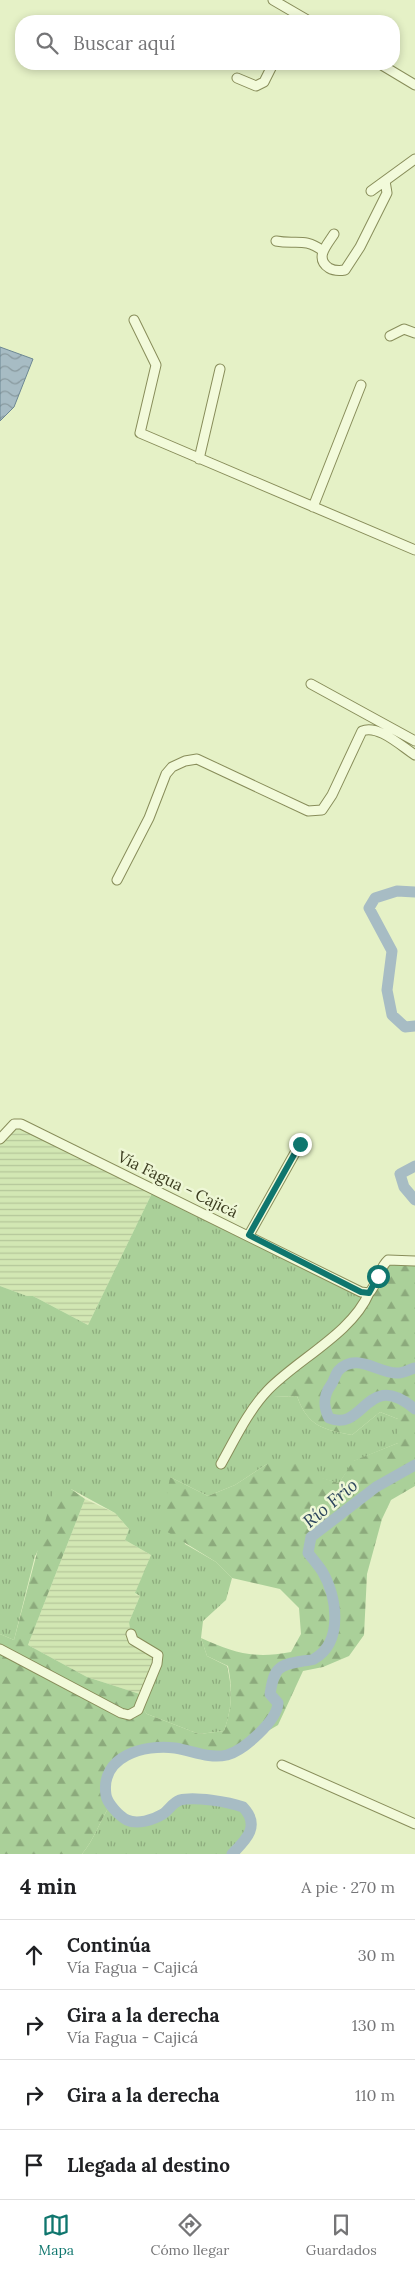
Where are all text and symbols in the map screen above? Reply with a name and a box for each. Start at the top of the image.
search box [15,15,400,70]
icon: search [33,29,61,57]
text: Buscar aquí [73,31,175,55]
route end [289,1133,312,1156]
street label: Vía Fagua - Cajicá [114,1146,241,1222]
route start [367,1265,390,1288]
water label: Río Frío [298,1474,362,1532]
text: 4 min [20,1873,77,1900]
text: A pie · 270 m [301,1877,395,1897]
text: Continúa [67,1933,151,1957]
icon: ahead [20,1941,48,1969]
text: 30 m [358,1945,395,1965]
text: Vía Fagua - Cajicá [67,1957,198,1977]
text: Gira a la derecha [67,2003,220,2027]
icon: right [20,2011,48,2039]
text: 130 m [352,2015,395,2035]
text: Vía Fagua - Cajicá [67,2027,198,2047]
icon: right [20,2081,48,2109]
text: Gira a la derecha [67,2083,220,2107]
text: 110 m [355,2085,395,2105]
icon: arrive [20,2151,48,2179]
text: Llegada al destino [67,2153,230,2177]
tab: Mapa [38,2211,74,2259]
tab: Cómo llegar [151,2211,229,2259]
tab: Guardados [306,2211,377,2259]

